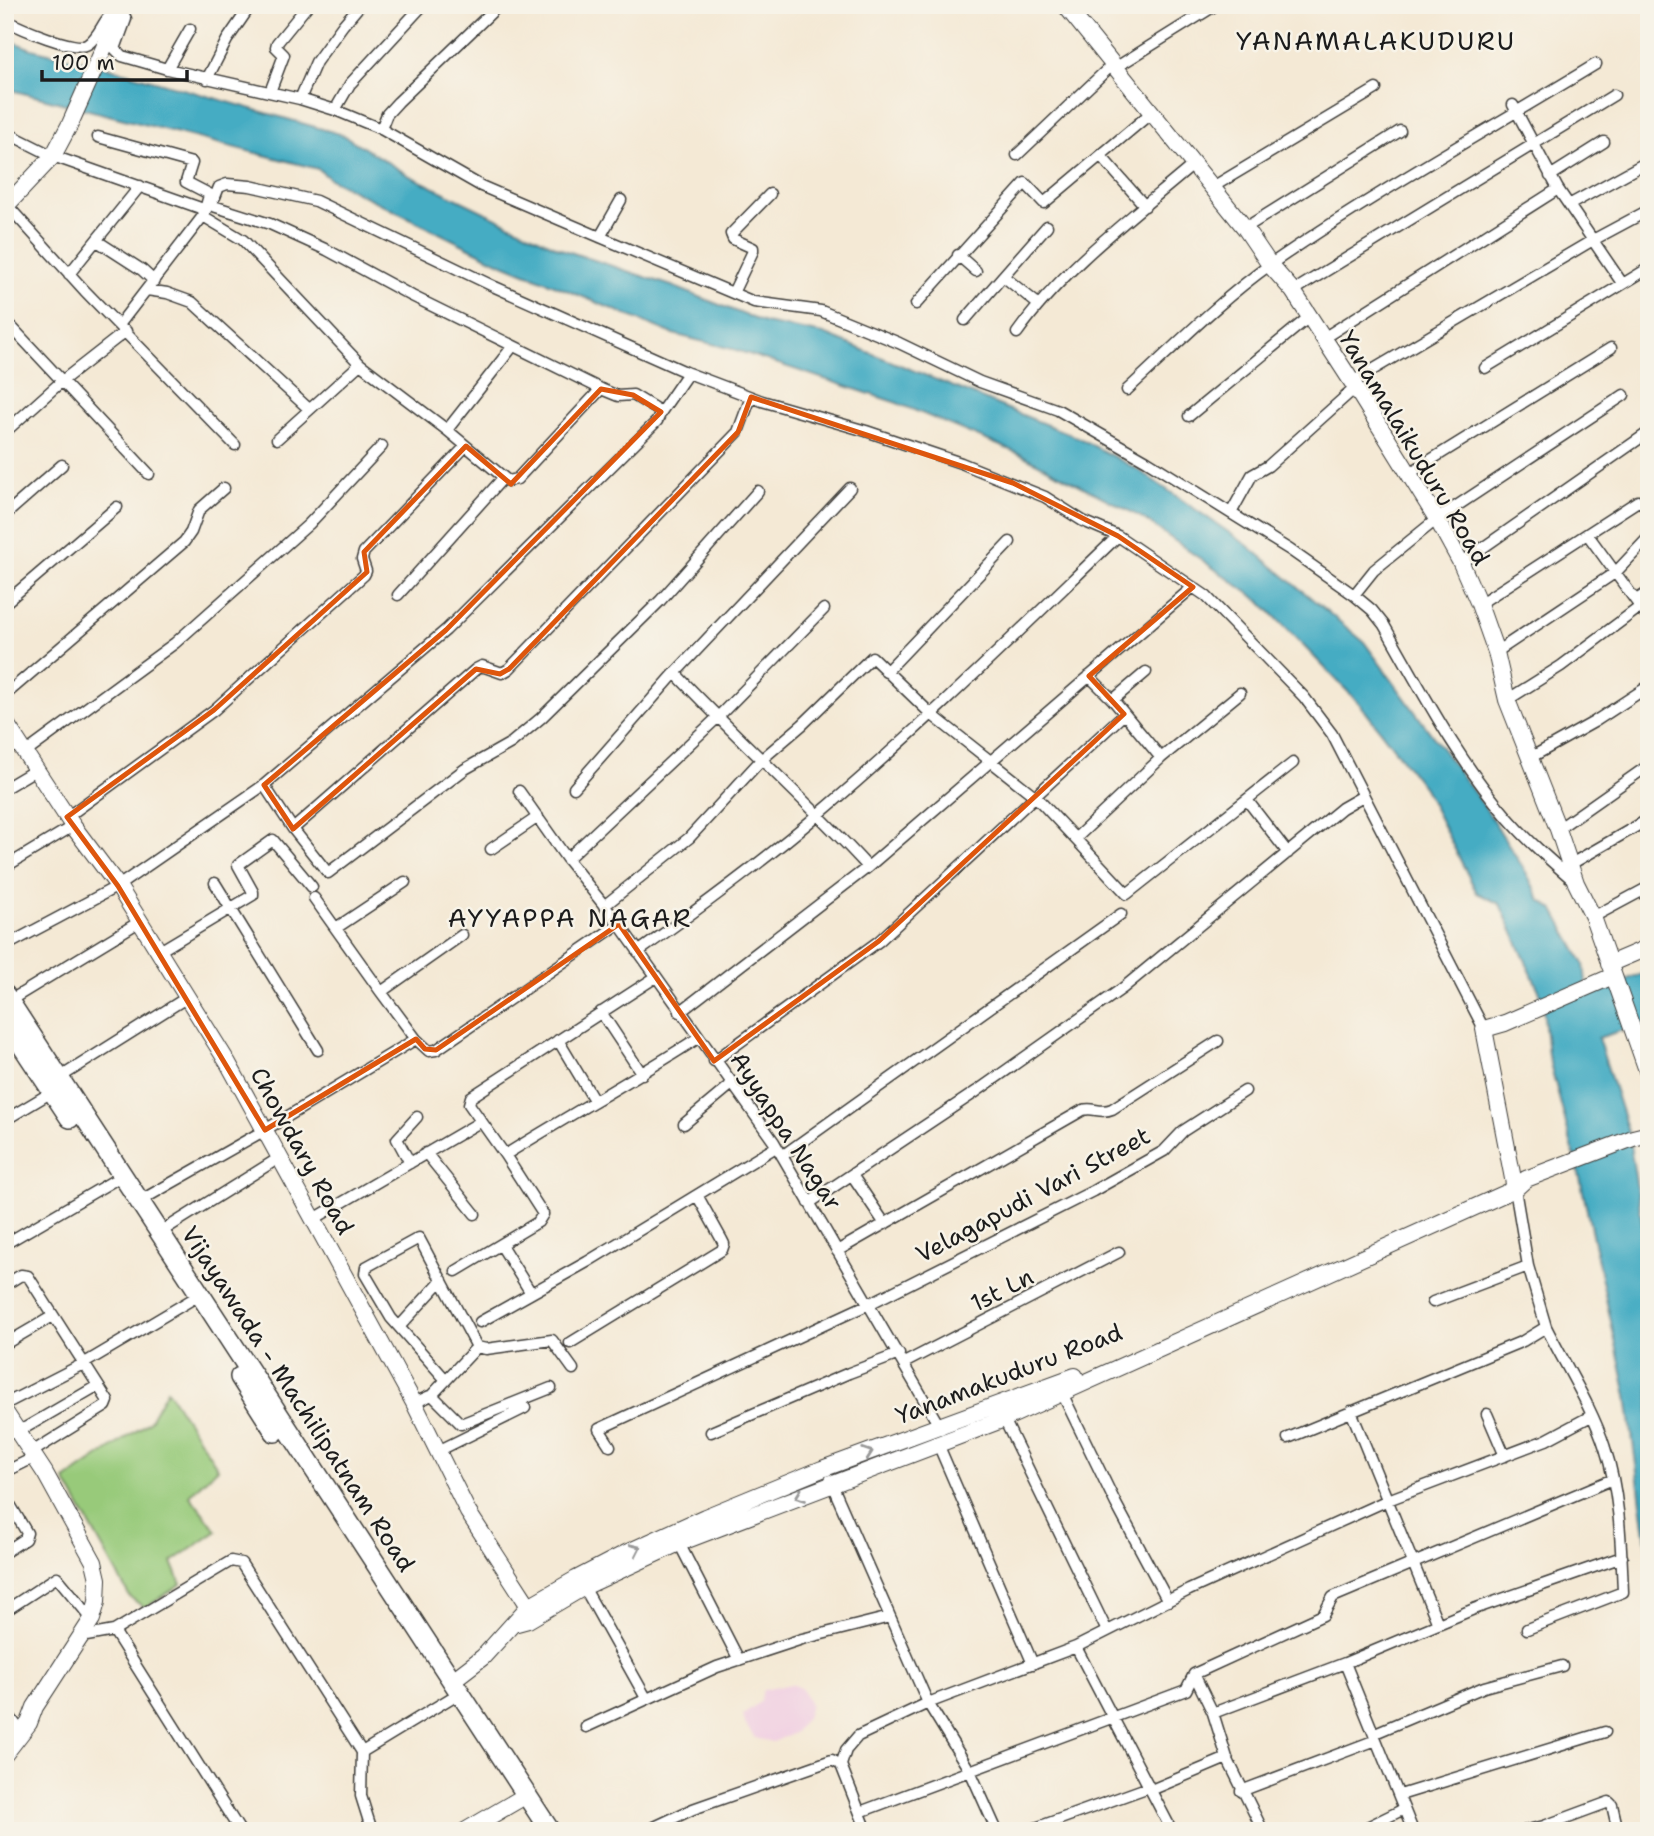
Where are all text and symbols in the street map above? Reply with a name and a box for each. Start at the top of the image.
district label: YANAMALAKUDURU [1236,23,1516,58]
scale bar [42,38,187,82]
text: 100 m [52,49,115,77]
street label: Yanamalaikuduru Road [1331,325,1497,571]
district label: AYYAPPA NAGAR [448,900,692,935]
street label: Ayyappa Nagar [723,1046,849,1216]
street label: Chowdary Road [243,1062,361,1240]
street label: Velagapudi Vari Street [910,1120,1156,1270]
street label: Vijayawada - Machilipatnam Road [174,1220,422,1578]
street label: 1st Ln [965,1261,1039,1319]
street label: Yanamakuduru Road [891,1316,1127,1432]
one-way arrow [862,1447,874,1461]
one-way arrow [794,1488,806,1502]
one-way arrow [629,1543,641,1557]

